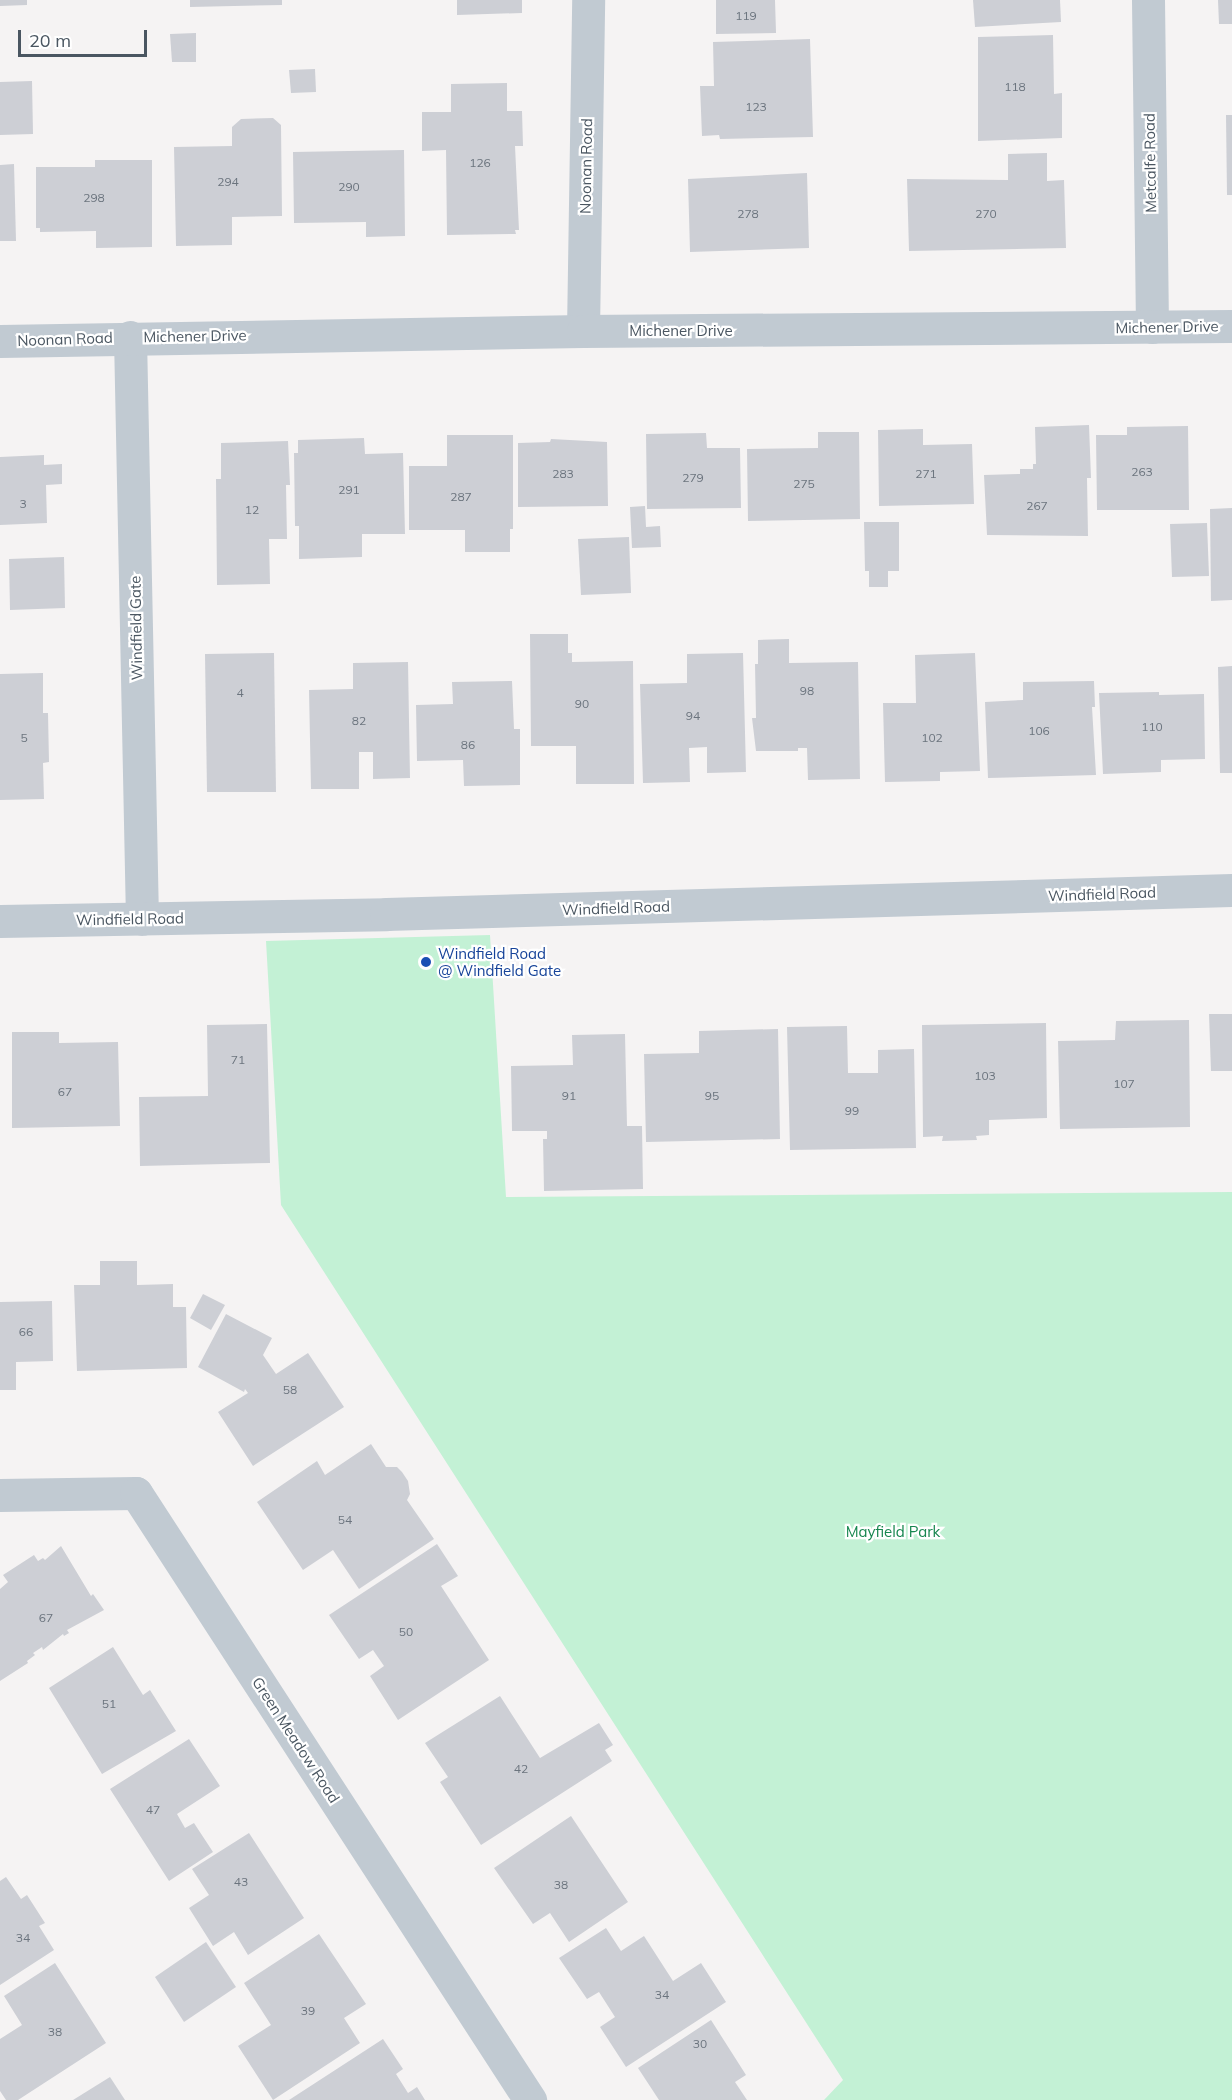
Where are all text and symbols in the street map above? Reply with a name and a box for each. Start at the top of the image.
house number: 119 [735,9,757,23]
scale bar [21,18,150,56]
text: 20 m [29,29,71,52]
house number: 118 [1004,80,1026,94]
house number: 123 [745,100,767,114]
street label: Metcalfe Road [1140,113,1160,213]
street label: Noonan Road [576,118,596,214]
house number: 126 [469,156,491,170]
house number: 294 [217,175,239,189]
house number: 290 [338,180,360,194]
house number: 298 [83,191,105,205]
house number: 278 [737,207,759,221]
house number: 270 [975,207,997,221]
street label: Michener Drive [1115,317,1219,337]
street label: Michener Drive [629,322,733,340]
street label: Michener Drive [143,326,247,346]
street label: Noonan Road [17,328,113,350]
house number: 263 [1131,465,1153,479]
house number: 283 [552,467,574,481]
house number: 271 [915,467,937,481]
house number: 279 [682,471,704,485]
house number: 275 [793,477,815,491]
house number: 291 [338,483,360,497]
house number: 287 [450,490,472,504]
house number: 3 [19,497,27,511]
house number: 267 [1026,499,1048,513]
house number: 12 [245,503,259,517]
street label: Windfield Gate [126,576,146,680]
house number: 98 [800,684,814,698]
house number: 4 [236,686,244,700]
house number: 90 [575,697,589,711]
house number: 94 [686,709,700,723]
house number: 82 [352,714,366,728]
house number: 110 [1141,720,1163,734]
house number: 106 [1028,724,1050,738]
house number: 5 [20,731,28,745]
house number: 102 [921,731,943,745]
house number: 86 [461,738,475,752]
street label: Windfield Road [1048,883,1156,905]
street label: Windfield Road [562,897,670,919]
street label: Windfield Road [76,909,184,929]
place label: Windfield Road @ Windfield Gate [438,944,561,979]
marker: Windfield Road @ Windfield Gate [419,955,433,969]
house number: 71 [231,1053,245,1067]
house number: 103 [974,1069,996,1083]
house number: 107 [1113,1077,1135,1091]
house number: 67 [58,1085,72,1099]
house number: 91 [562,1089,576,1103]
house number: 95 [705,1089,719,1103]
house number: 99 [845,1104,859,1118]
house number: 66 [19,1325,33,1339]
house number: 58 [283,1383,297,1397]
house number: 54 [338,1513,352,1527]
park label: Mayfield Park [846,1523,940,1541]
house number: 67 [39,1611,53,1625]
house number: 50 [399,1625,413,1639]
street label: Green Meadow Road [249,1674,343,1806]
house number: 51 [102,1697,116,1711]
house number: 42 [514,1762,528,1776]
house number: 47 [146,1803,160,1817]
house number: 43 [234,1875,248,1889]
house number: 38 [554,1878,568,1892]
house number: 34 [16,1931,30,1945]
house number: 34 [655,1988,669,2002]
house number: 39 [301,2004,315,2018]
house number: 38 [48,2025,62,2039]
house number: 30 [693,2037,707,2051]

